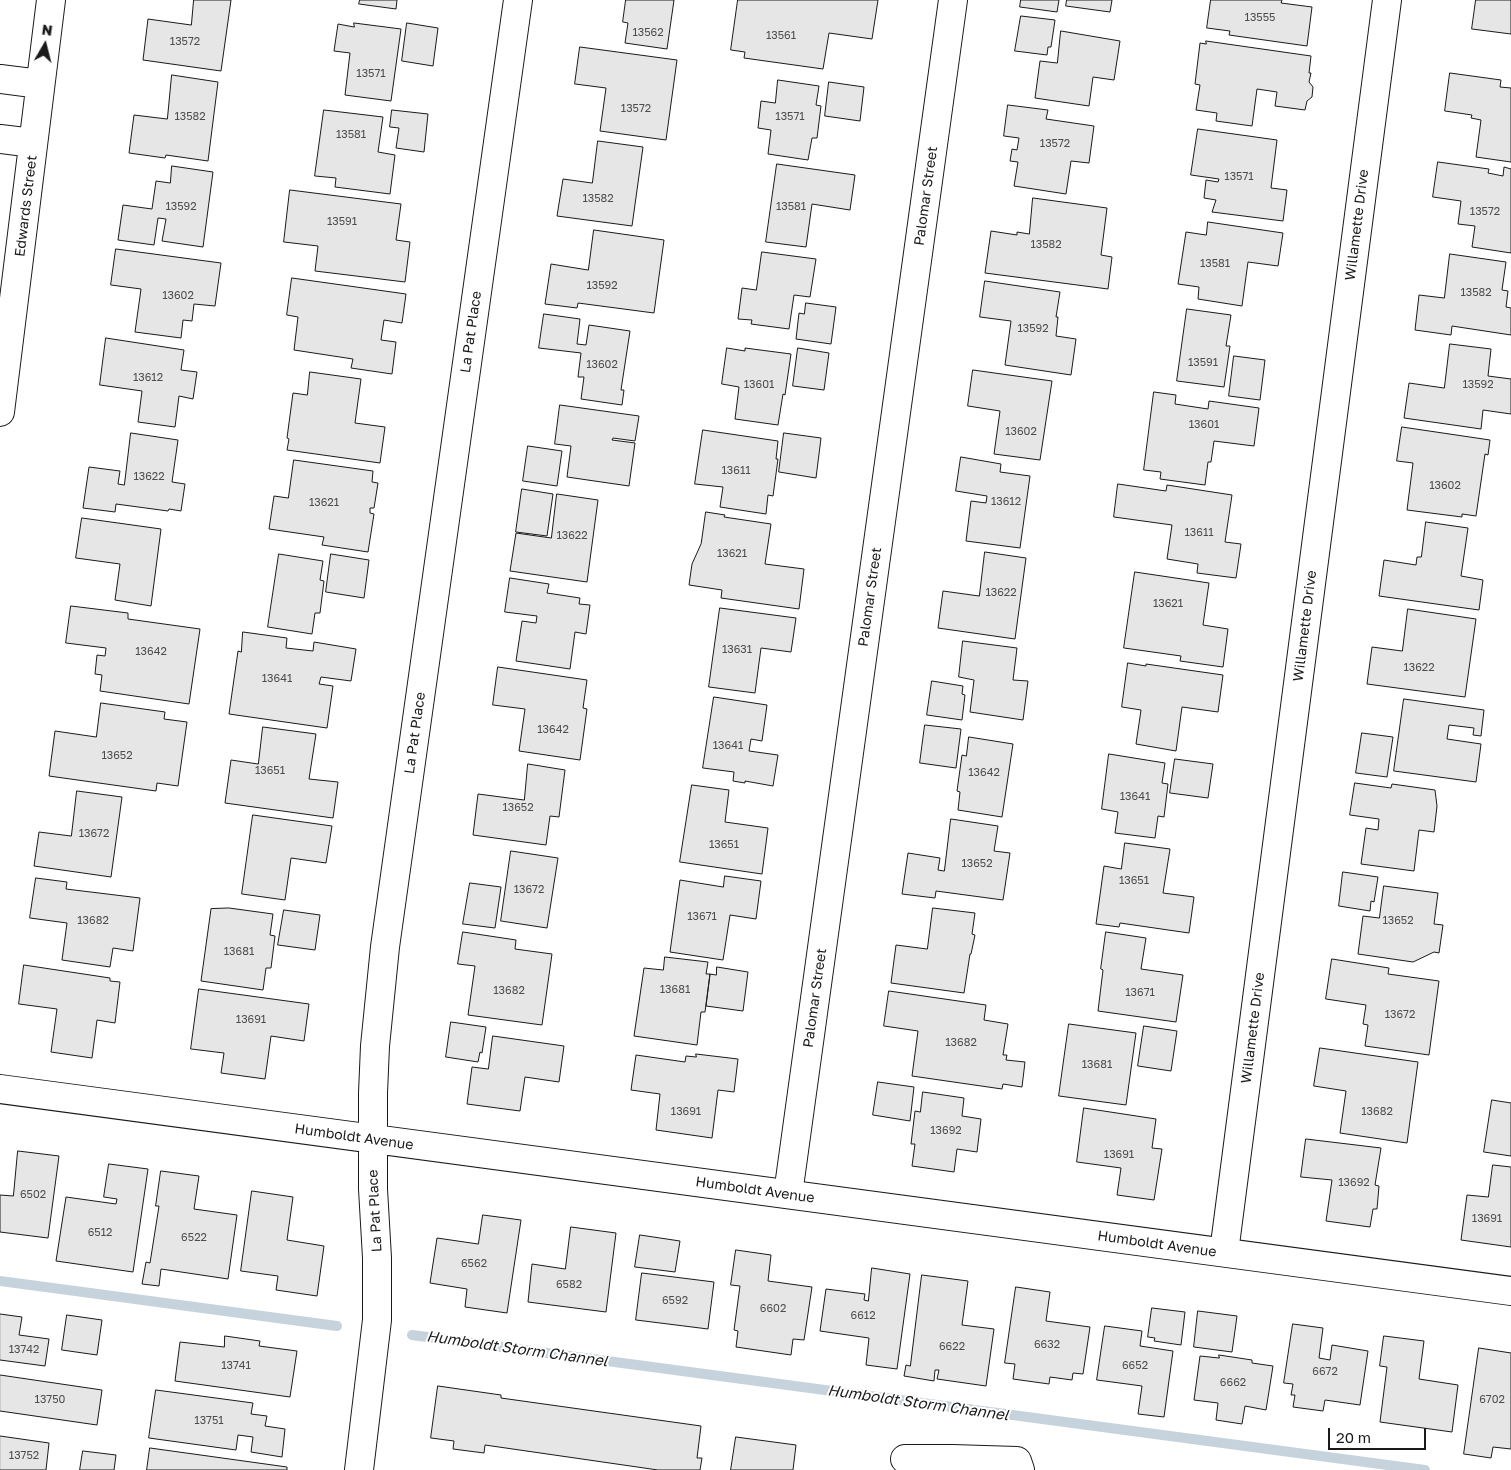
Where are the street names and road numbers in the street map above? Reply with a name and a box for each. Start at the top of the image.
street label: Palomar Street [911,145,941,247]
street label: Edwards Street [11,154,41,258]
street label: Willamette Drive [1342,168,1372,282]
street label: La Pat Place [457,290,485,374]
street label: Palomar Street [855,546,885,648]
street label: Willamette Drive [1290,569,1320,683]
street label: La Pat Place [401,691,429,775]
street label: Palomar Street [800,947,830,1049]
street label: Willamette Drive [1238,971,1268,1085]
street label: Humboldt Avenue [293,1120,415,1154]
street label: La Pat Place [364,1169,386,1253]
street label: Humboldt Avenue [694,1173,816,1207]
street label: Humboldt Avenue [1096,1227,1218,1261]

